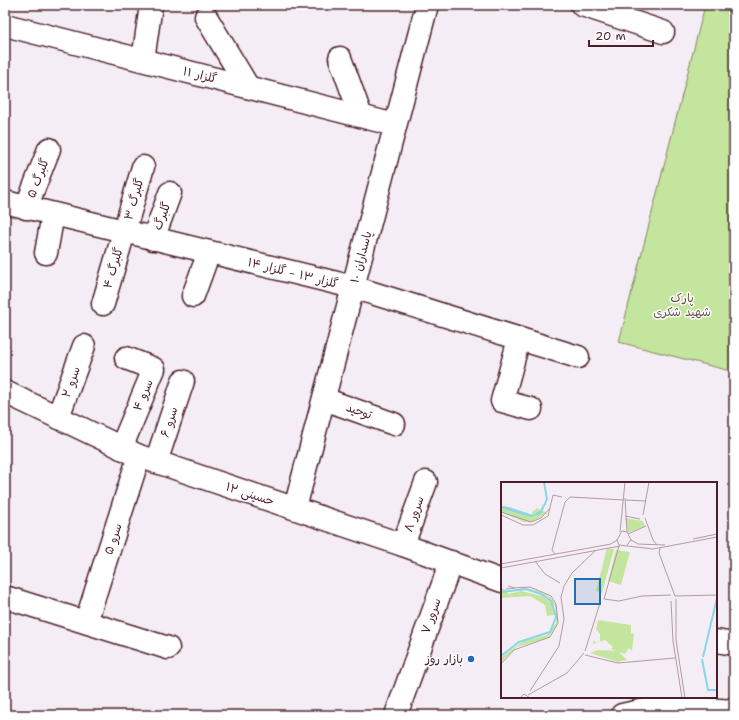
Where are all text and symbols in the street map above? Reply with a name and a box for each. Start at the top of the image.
scale bar [589,22,653,48]
text: 20 m [595,28,626,44]
street label: گلزار ١١ [181,63,219,87]
street label: گلبرگ ۵ [23,156,53,200]
street label: گلبرگ ۳ [120,176,148,222]
street label: گلبرگ [149,200,175,232]
street label: پاسداران ١٠ [346,229,376,285]
street label: گلبرگ ۴ [99,246,127,290]
street label: گلزار ۱۳ - گلزار ۱۴ [246,254,340,292]
park label: پارک شهید شکری [653,290,711,320]
street label: سرو ۲ [58,364,84,400]
street label: سرو ۴ [129,377,157,413]
street label: توحید [344,399,375,423]
street label: سرو ۶ [157,405,181,439]
street label: حسینی ۱۲ [224,479,276,509]
inset map [501,482,717,698]
street label: سرور ۸ [400,494,428,534]
street label: سرو ۵ [100,521,126,557]
street label: سرور ۷ [417,596,445,636]
place label: بازار روز [424,651,463,667]
marker: بازار روز [466,654,476,664]

